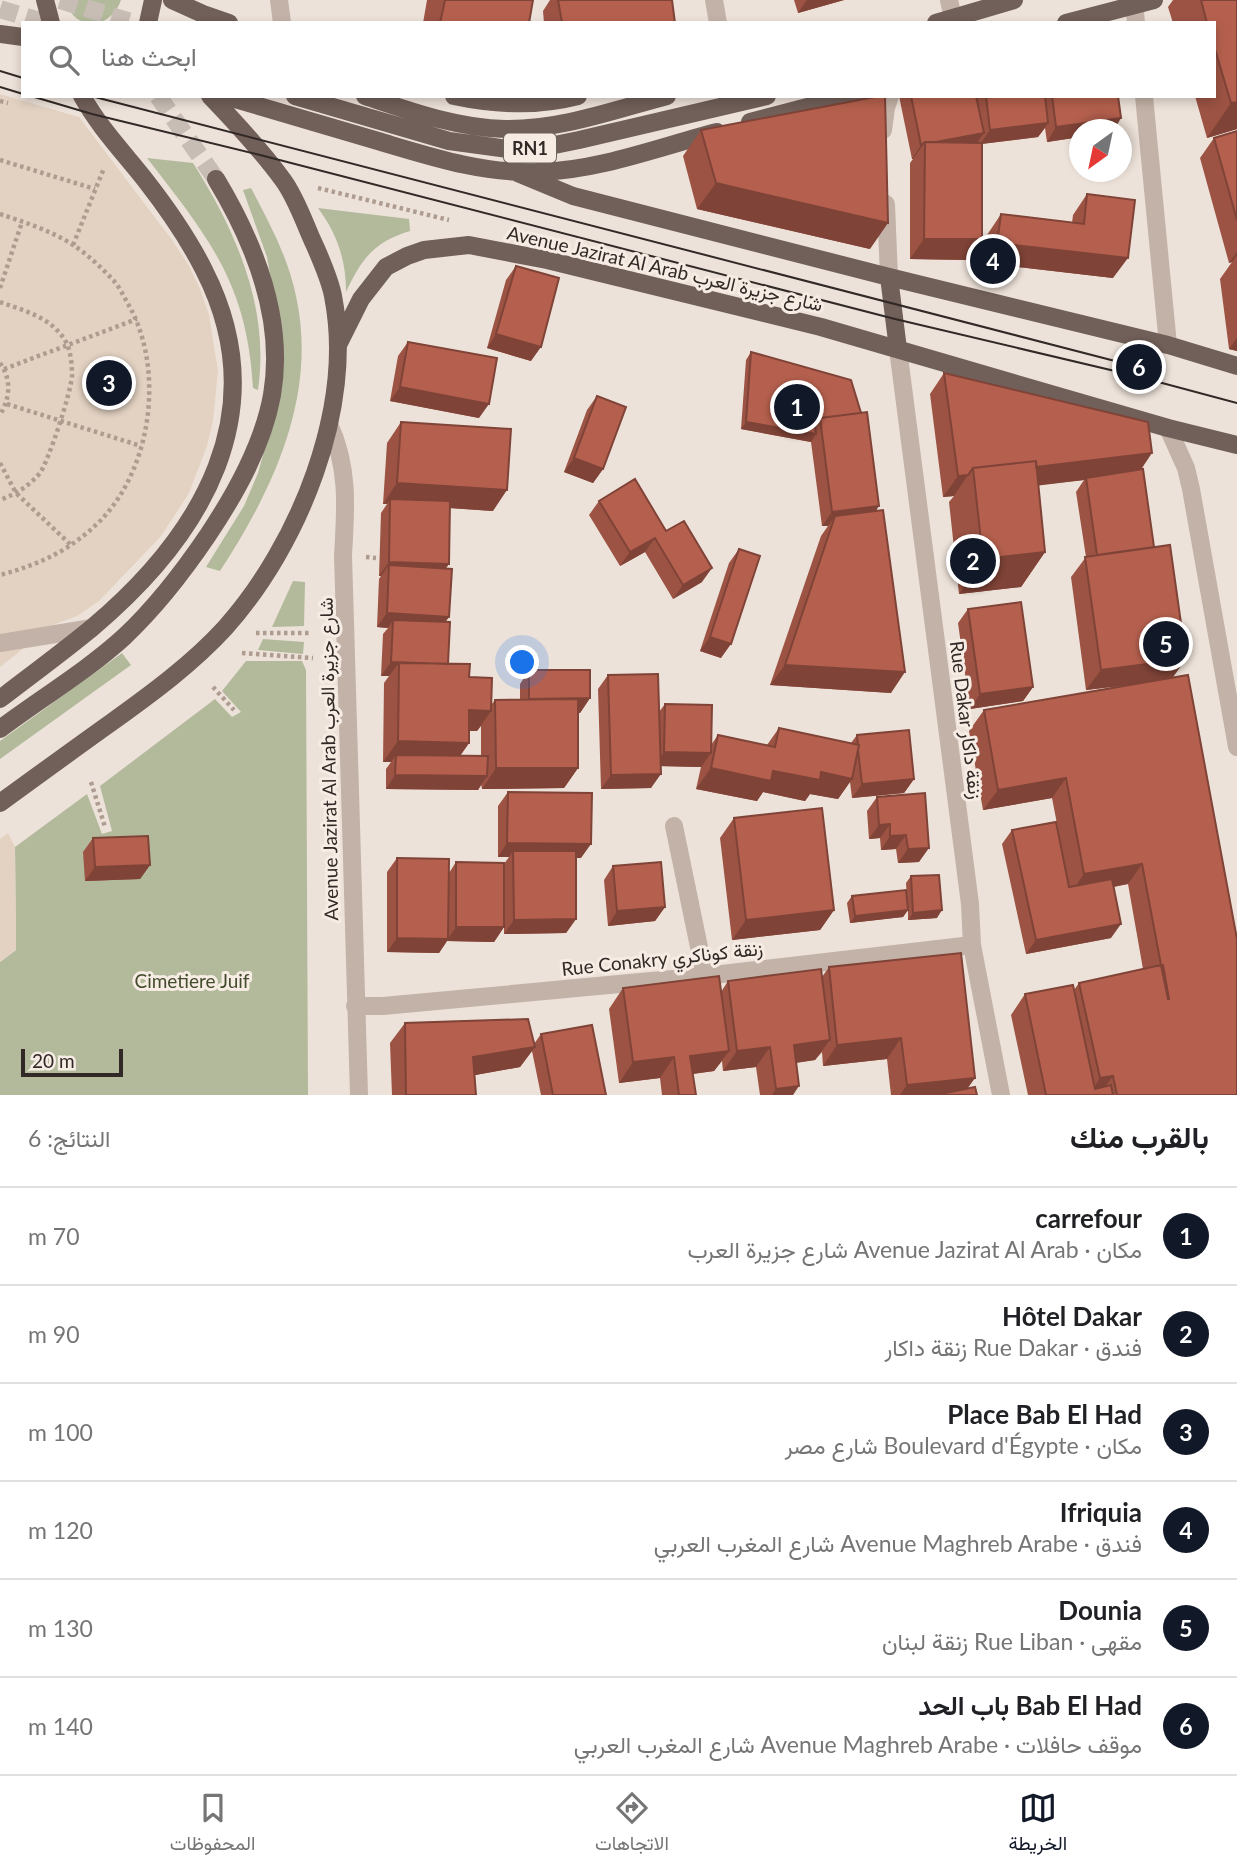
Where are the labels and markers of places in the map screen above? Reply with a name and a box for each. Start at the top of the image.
pin: 4 [970,235,1016,287]
pin: 6 [1116,341,1162,393]
pin: 3 [86,357,132,409]
pin: 1 [774,381,820,433]
pin: 2 [950,535,996,587]
pin: 5 [1143,618,1189,670]

